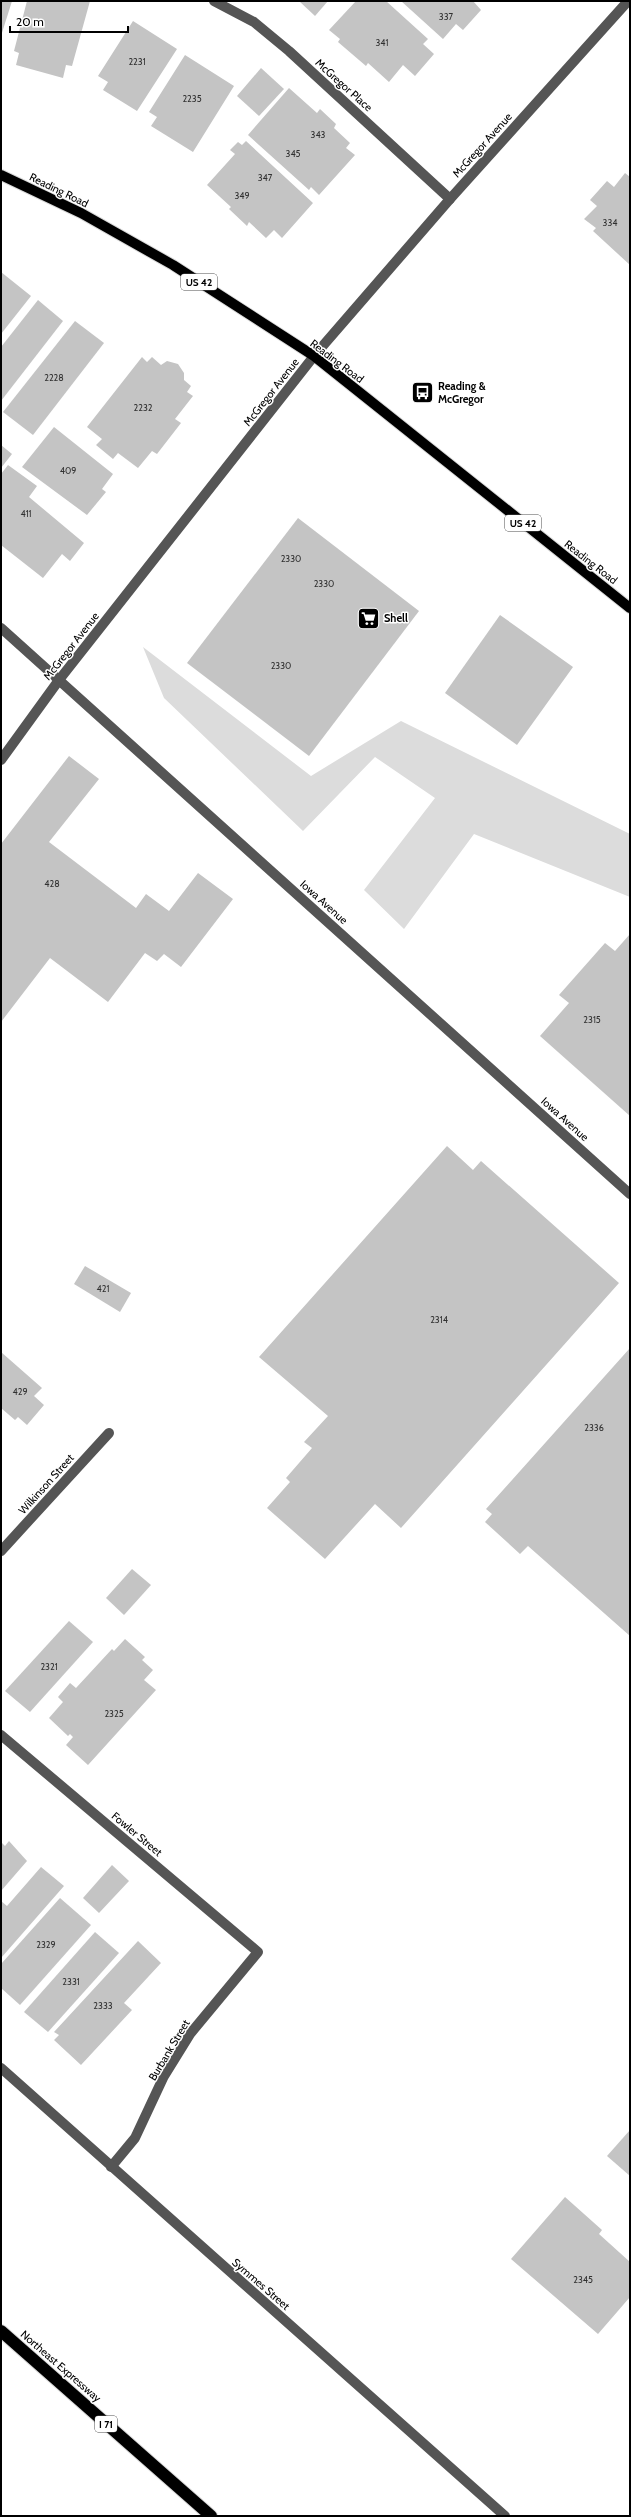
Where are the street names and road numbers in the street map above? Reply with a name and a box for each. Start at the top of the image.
street label: McGregor Place [313,56,376,115]
street label: McGregor Avenue [449,109,515,180]
street label: Reading Road [27,170,91,210]
road number: US 42 [181,274,217,290]
street label: Reading Road [307,336,367,386]
street label: McGregor Avenue [240,355,302,429]
road number: US 42 [505,515,541,531]
street label: Reading Road [562,537,620,587]
street label: McGregor Avenue [40,609,102,683]
street label: Iowa Avenue [297,877,351,927]
street label: Iowa Avenue [538,1094,592,1144]
street label: Wilkinson Street [15,1451,77,1517]
street label: Fowler Street [109,1809,165,1859]
street label: Burbank Street [145,2017,193,2083]
street label: Symmes Street [229,2255,293,2313]
street label: Northeast Expressway [18,2327,105,2405]
road number: I 71 [95,2416,117,2432]

